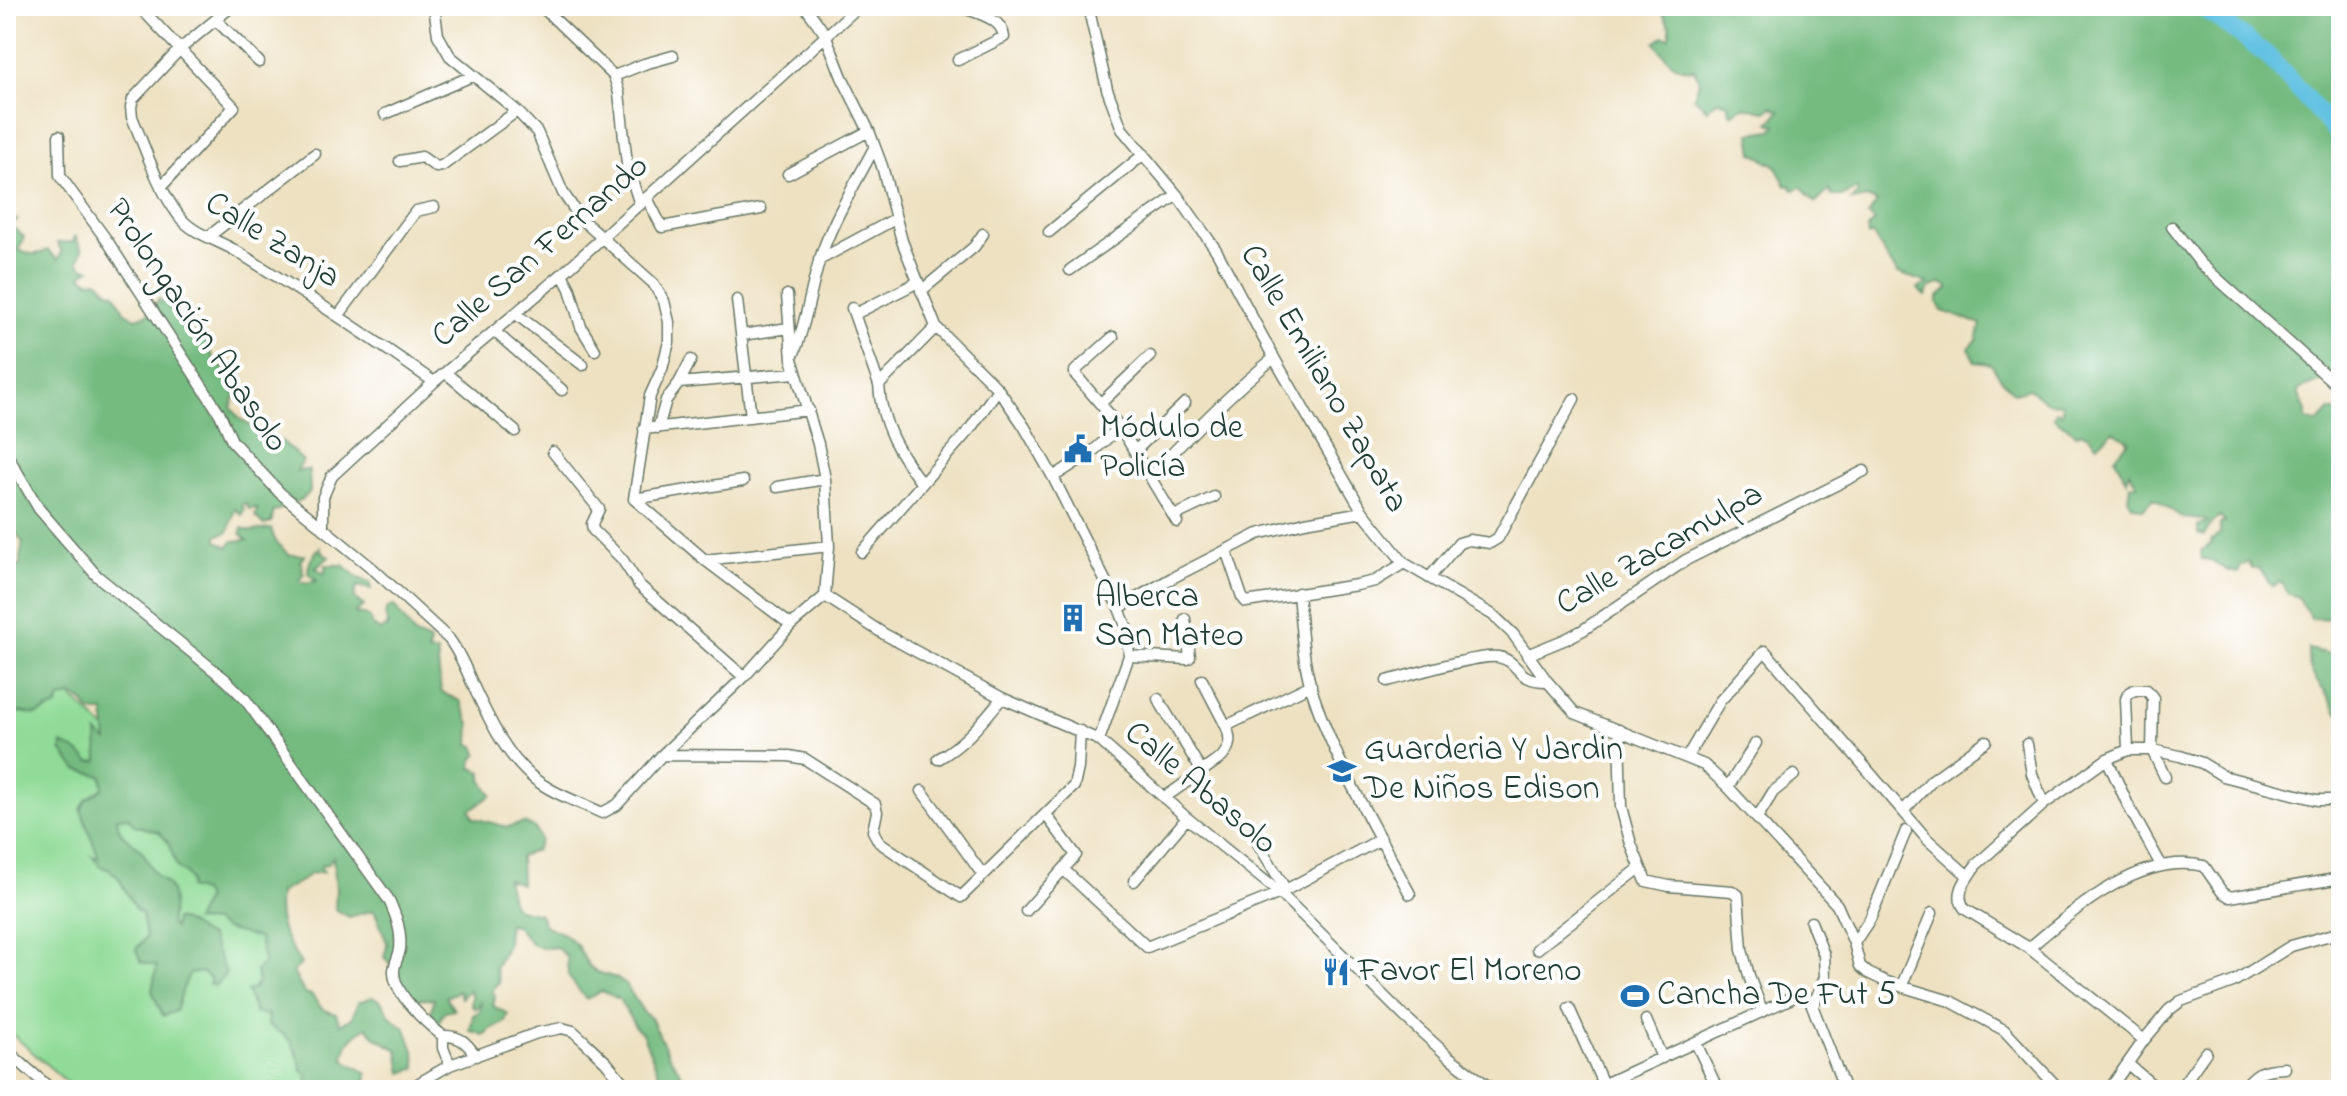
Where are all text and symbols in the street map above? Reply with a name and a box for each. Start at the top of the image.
street label: Calle San Fernando [421,143,661,361]
street label: Calle Zanja [194,180,350,302]
street label: Prolongación Abasolo [92,189,300,463]
street label: Calle Emiliano Zapata [1226,235,1420,523]
place label: Módulo de Policía [1100,404,1244,493]
public building icon: Módulo de Policía [1063,434,1093,464]
street label: Calle Zacamulpa [1547,470,1773,630]
place label: Alberca San Mateo [1095,573,1244,662]
building icon: Alberca San Mateo [1058,603,1088,633]
street label: Calle Abasolo [1112,710,1288,868]
place label: Guarderia Y Jardin De Niños Edison [1363,726,1623,815]
school or university icon: Guarderia Y Jardin De Niños Edison [1327,756,1357,786]
place label: Favor El Moreno [1357,947,1582,997]
restaurant icon: Favor El Moreno [1321,957,1351,987]
place label: Cancha De Fut 5 [1657,971,1896,1021]
sports icon: Cancha De Fut 5 [1620,981,1650,1011]

